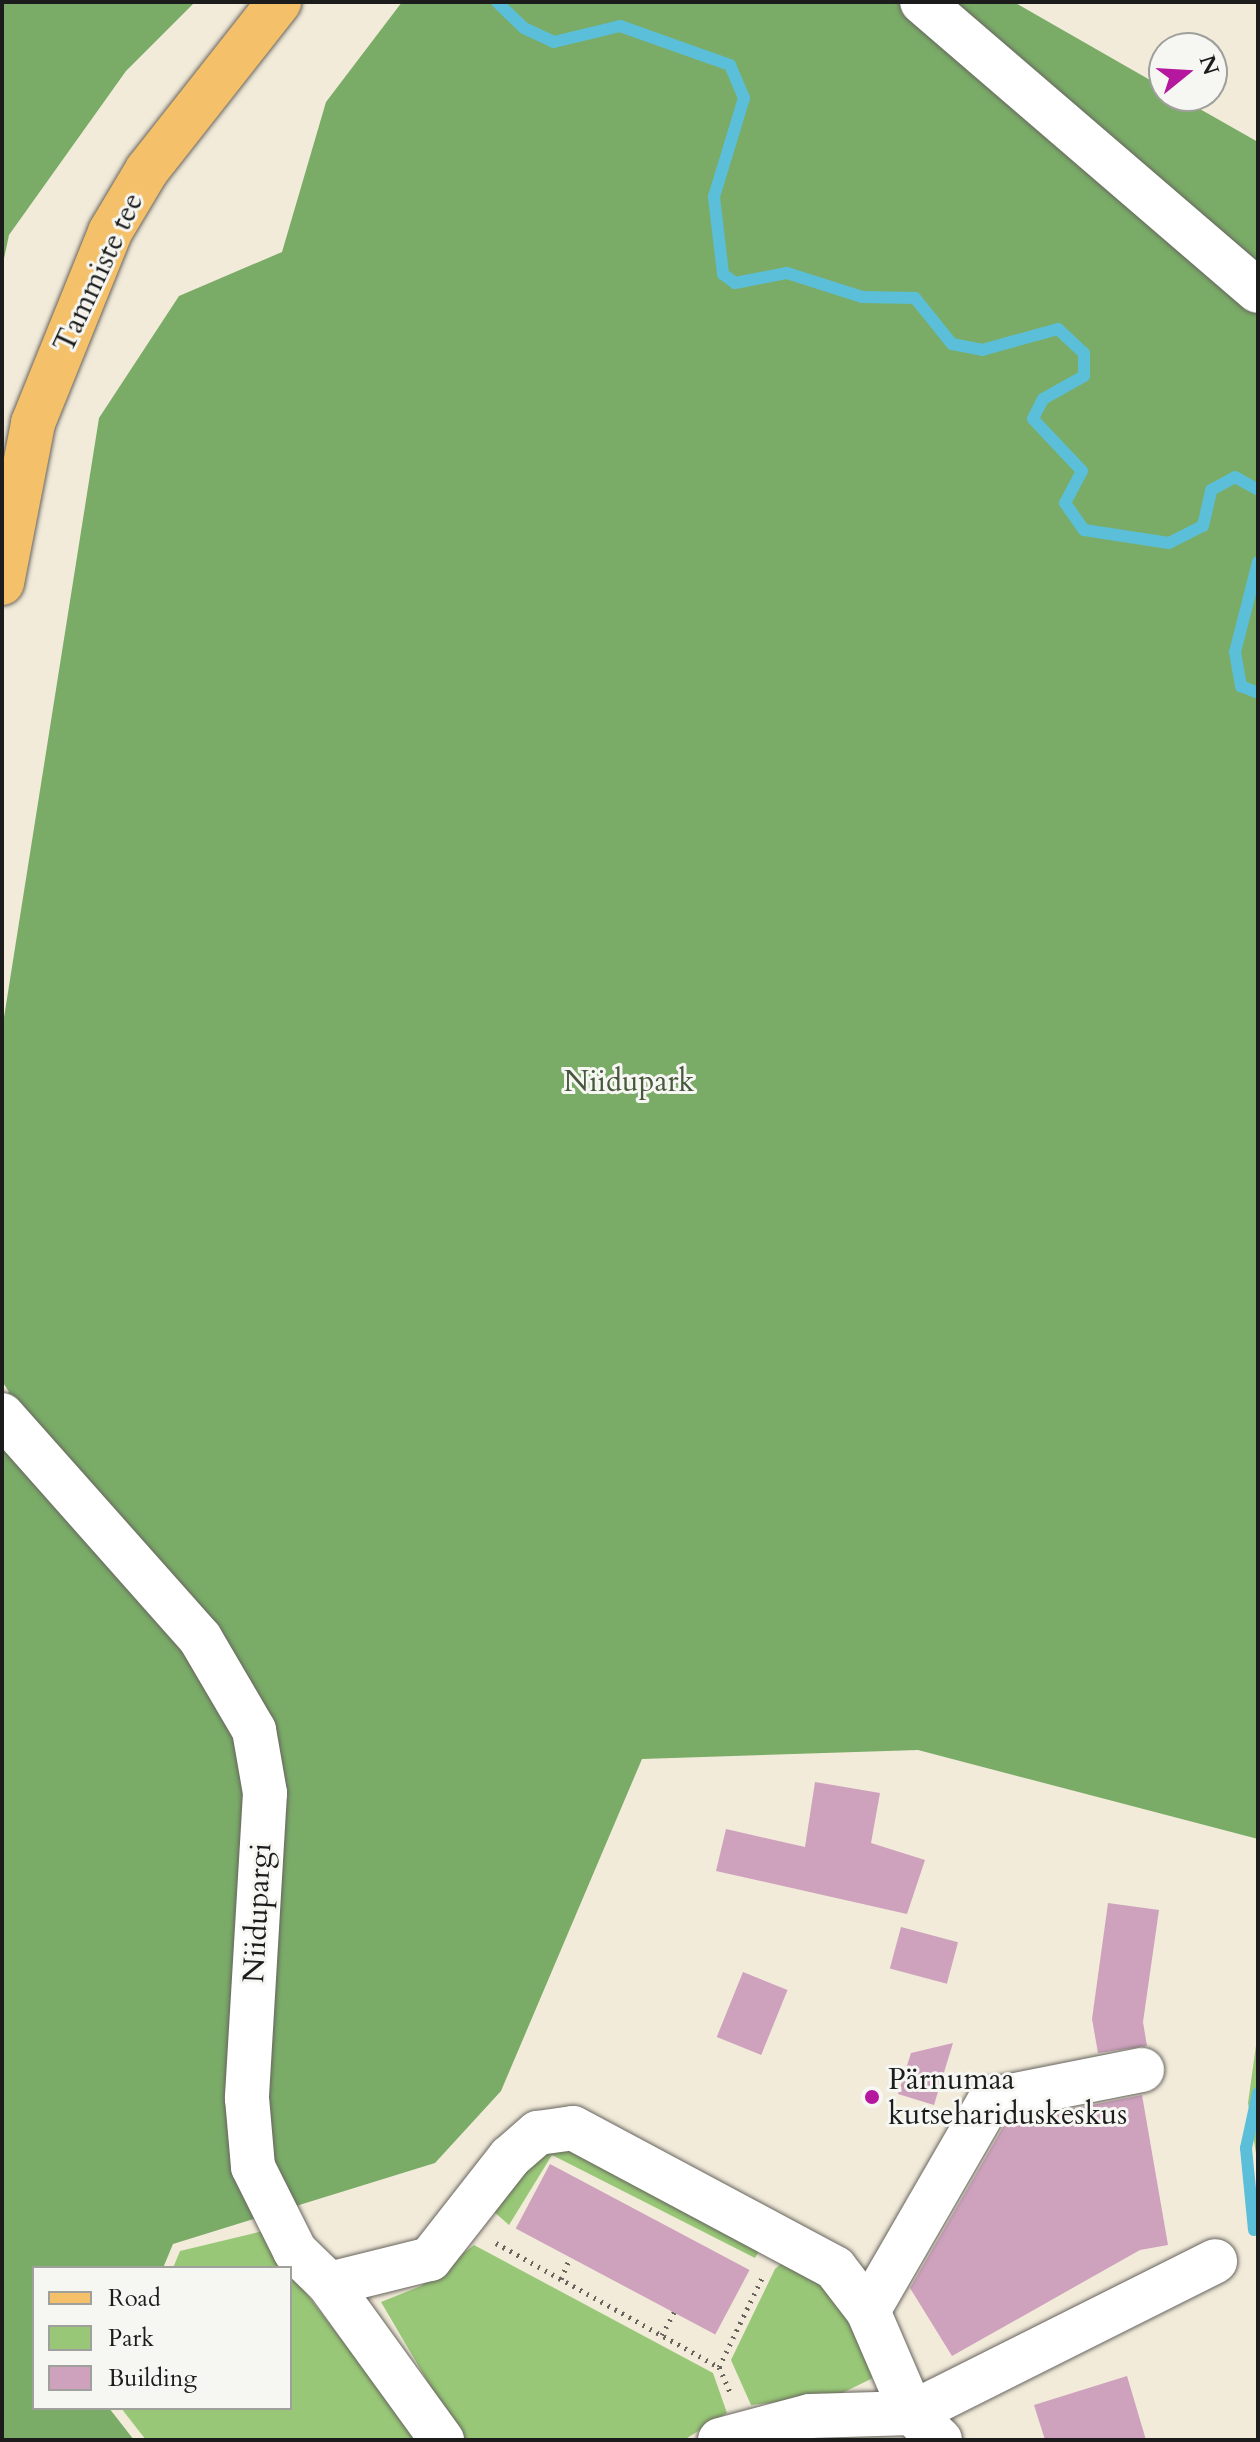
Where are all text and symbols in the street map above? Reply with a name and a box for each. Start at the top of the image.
north arrow [1148,32,1228,112]
text: N [1192,51,1226,79]
street label: Tammiste tee [46,187,152,359]
park label: Niidupark [564,1064,694,1100]
street label: Niidupargi [236,1842,280,1984]
place label: Pärnumaa kutsehariduskeskus [888,2062,1127,2132]
marker: Pärnumaa kutsehariduskeskus [863,2088,881,2106]
legend [32,2266,292,2410]
text: Road [108,2282,161,2315]
text: Park [108,2322,154,2355]
text: Building [108,2362,197,2395]

